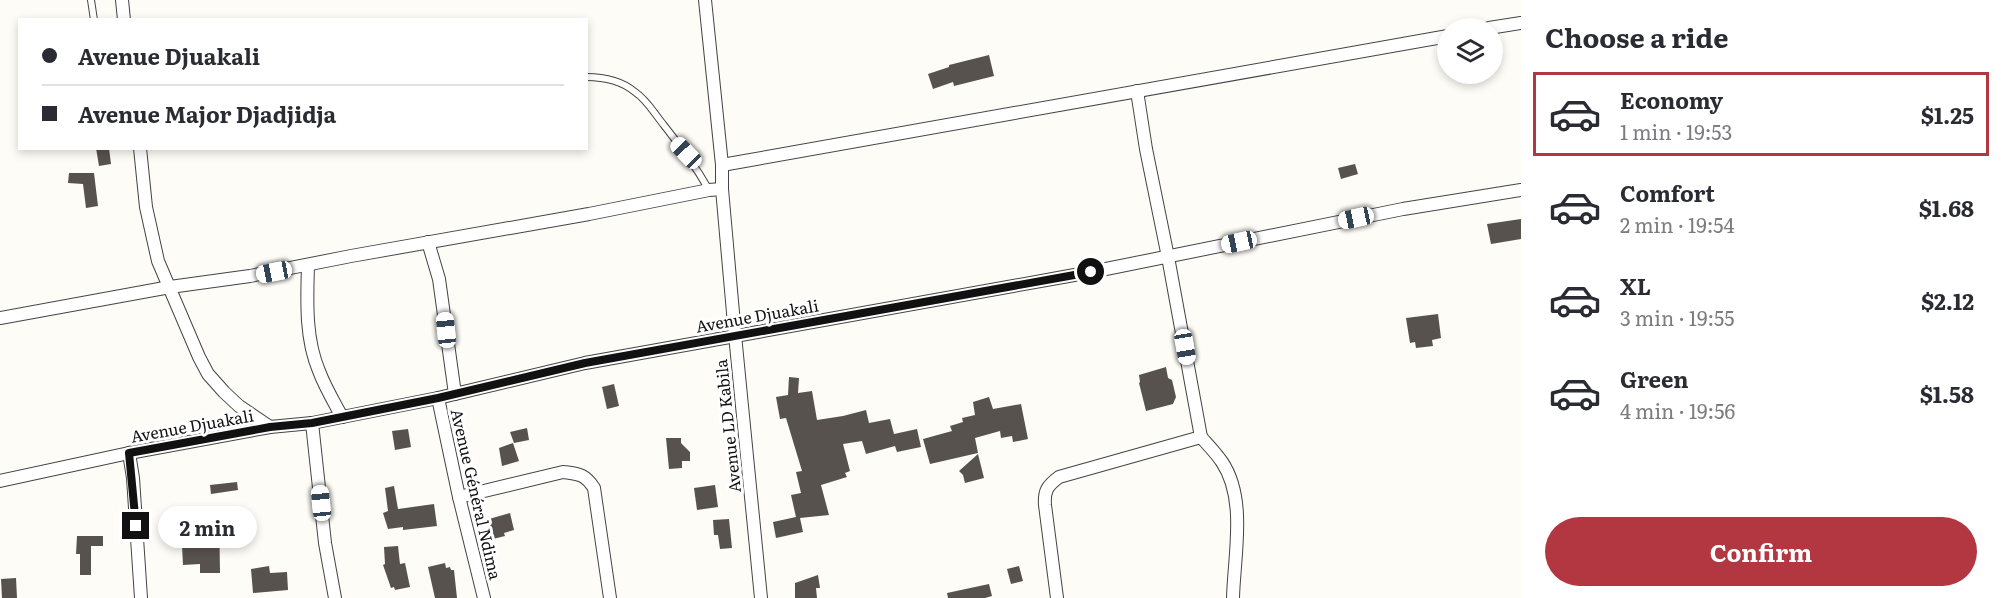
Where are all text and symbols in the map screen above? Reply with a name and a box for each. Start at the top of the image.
text: Choose a ride [1545,16,1728,56]
map controls [1437,18,1503,84]
button: layers [1437,18,1503,84]
text: Avenue Djuakali [78,39,260,72]
text: Economy [1620,83,1723,116]
icon: car [1548,87,1602,141]
text: Avenue Major Djadjidja [78,97,336,130]
text: $1.25 [1921,98,1974,131]
text: 1 min · 19:53 [1620,116,1732,146]
car [667,134,705,172]
text: Comfort [1620,176,1715,209]
icon: car [1548,180,1602,234]
text: $1.68 [1919,191,1974,224]
car [1337,205,1375,231]
text: 2 min · 19:54 [1620,209,1735,239]
car [1220,229,1258,255]
route start [1077,258,1104,285]
car [255,260,293,284]
text: XL [1620,269,1651,302]
icon: car [1548,273,1602,327]
text: $2.12 [1921,284,1974,317]
street label: Avenue Djuakali [694,292,820,338]
text: 3 min · 19:55 [1620,302,1734,332]
car [435,311,457,349]
car [1173,328,1197,366]
street label: Avenue LD Kabila [708,358,746,494]
text: Green [1620,362,1689,395]
icon: car [1548,366,1602,420]
text: $1.58 [1920,377,1974,410]
text: 4 min · 19:56 [1620,395,1735,425]
street label: Avenue Djuakali [129,402,255,448]
street label: Avenue Général Ndima [446,406,508,582]
car [310,484,332,522]
callout: 2 min [157,505,256,547]
route end [122,512,149,539]
text: 2 min [180,512,235,542]
button: Confirm [1545,517,1977,586]

